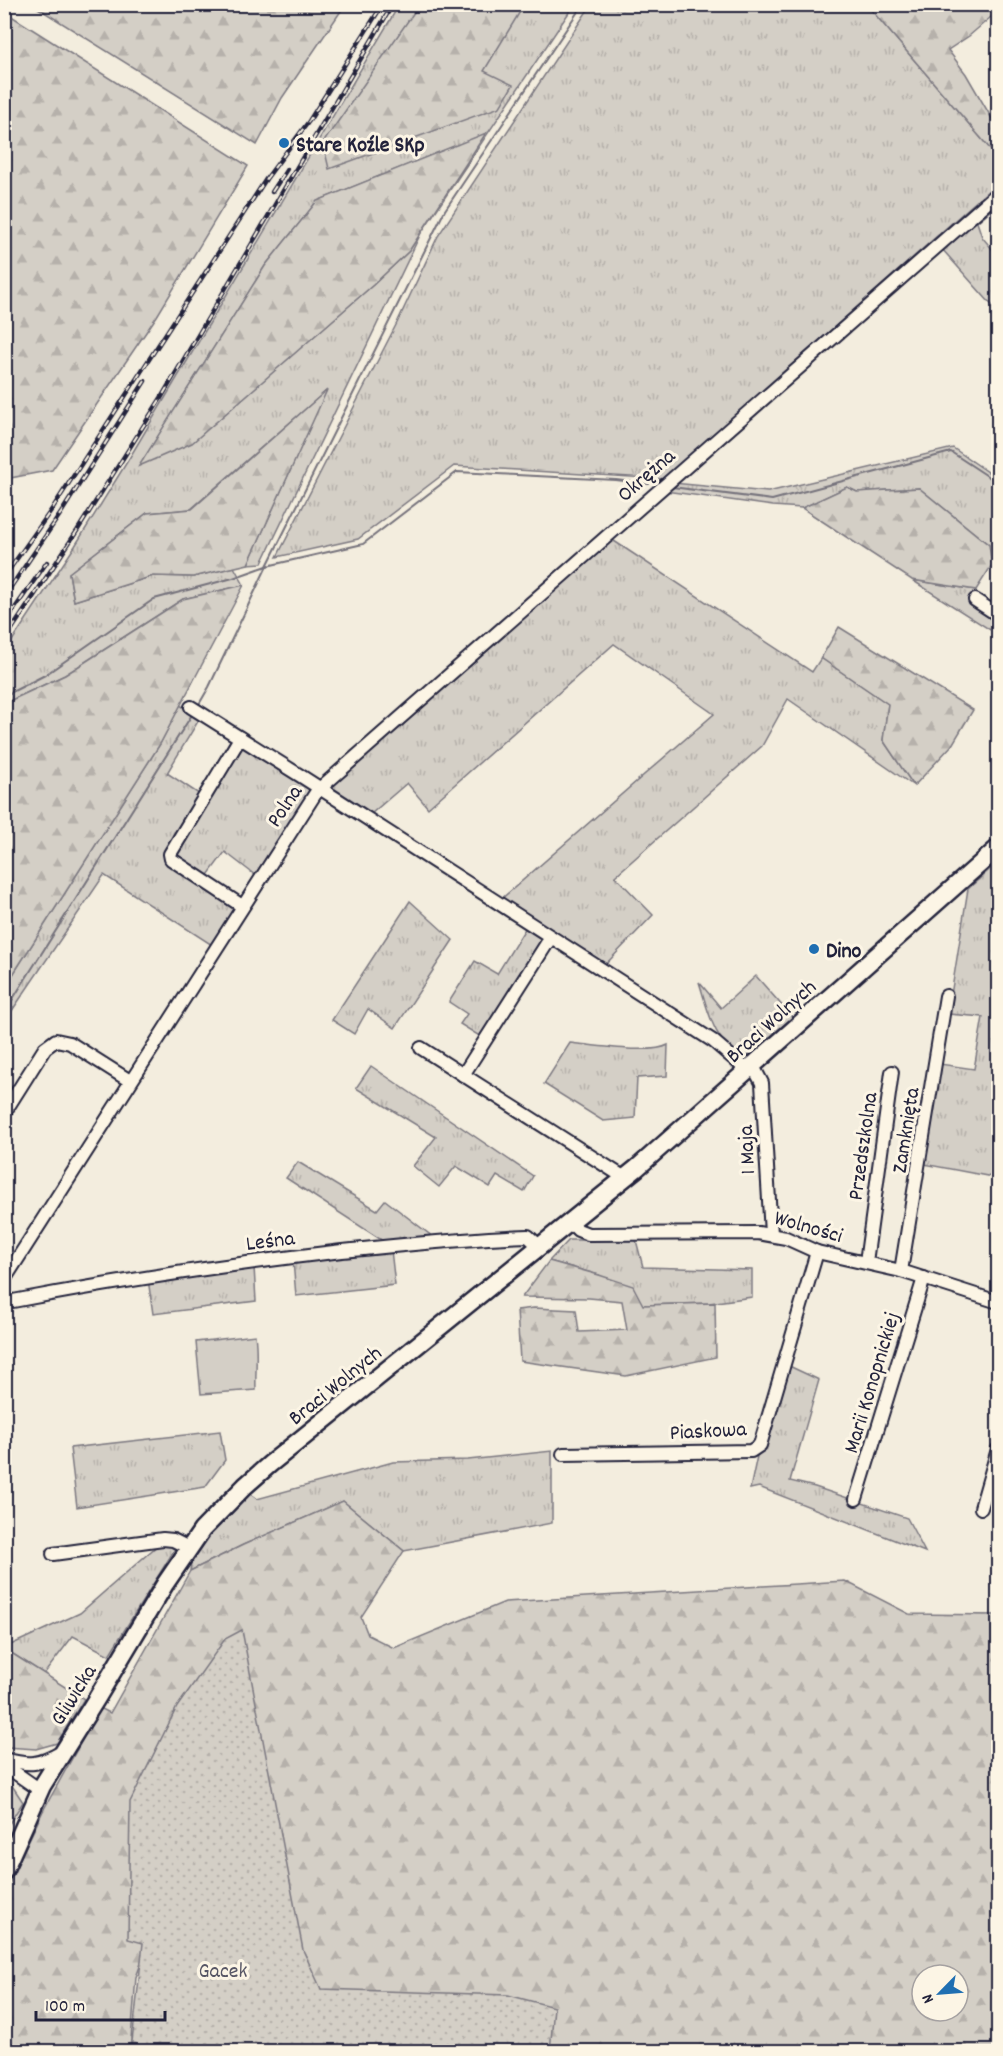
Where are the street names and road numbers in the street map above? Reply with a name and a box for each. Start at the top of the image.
street label: Okrężna [611,442,684,511]
street label: Polna [260,779,312,834]
street label: Braci Wolnych [720,973,825,1072]
street label: Zamknięta [885,1085,930,1176]
street label: Przedszkolna [842,1090,887,1202]
street label: 1 Maja [732,1124,765,1175]
street label: Wolności [770,1204,846,1253]
street label: Leśna [244,1224,297,1261]
street label: Marii Konopnickiej [837,1309,910,1457]
street label: Braci Wolnych [283,1339,390,1434]
street label: Piaskowa [669,1415,748,1450]
street label: Gliwicka [44,1659,106,1732]

